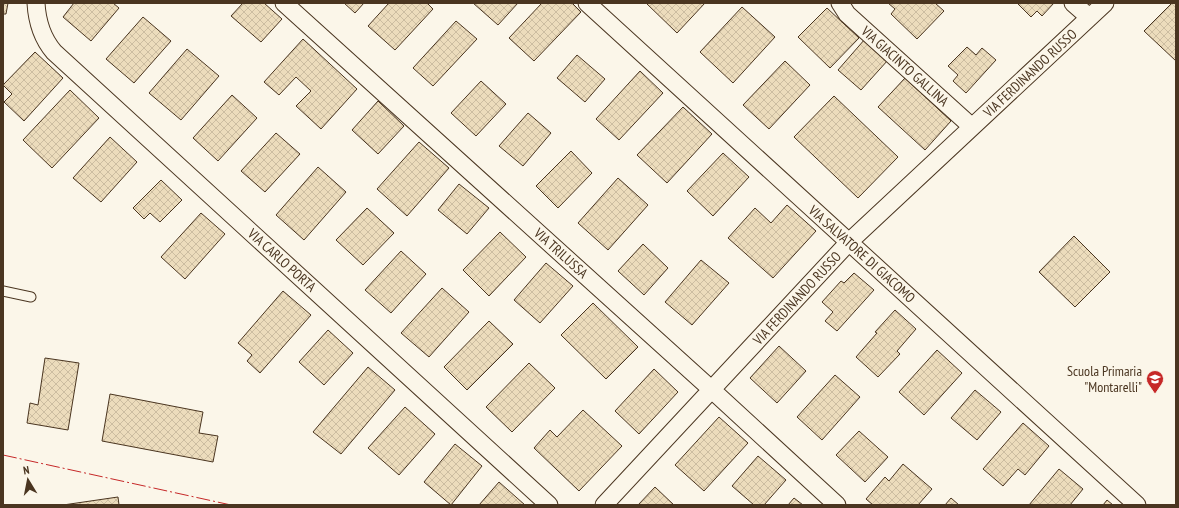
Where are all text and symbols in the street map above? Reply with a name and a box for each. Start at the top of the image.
street label: VIA GIACINTO GALLINA [857,21,953,110]
street label: VIA FERDINANDO RUSSO [979,25,1081,122]
street label: VIA SALVATORE DI GIACOMO [804,201,919,307]
street label: VIA TRILUSSA [530,223,592,282]
street label: VIA CARLO PORTA [243,224,320,296]
street label: VIA FERDINANDO RUSSO [748,247,845,349]
place label: Scuola Primaria "Montarelli" [1067,362,1142,396]
school or university icon: Scuola Primaria "Montarelli" [1145,369,1165,394]
north arrow [8,460,48,500]
text: N [22,463,30,478]

